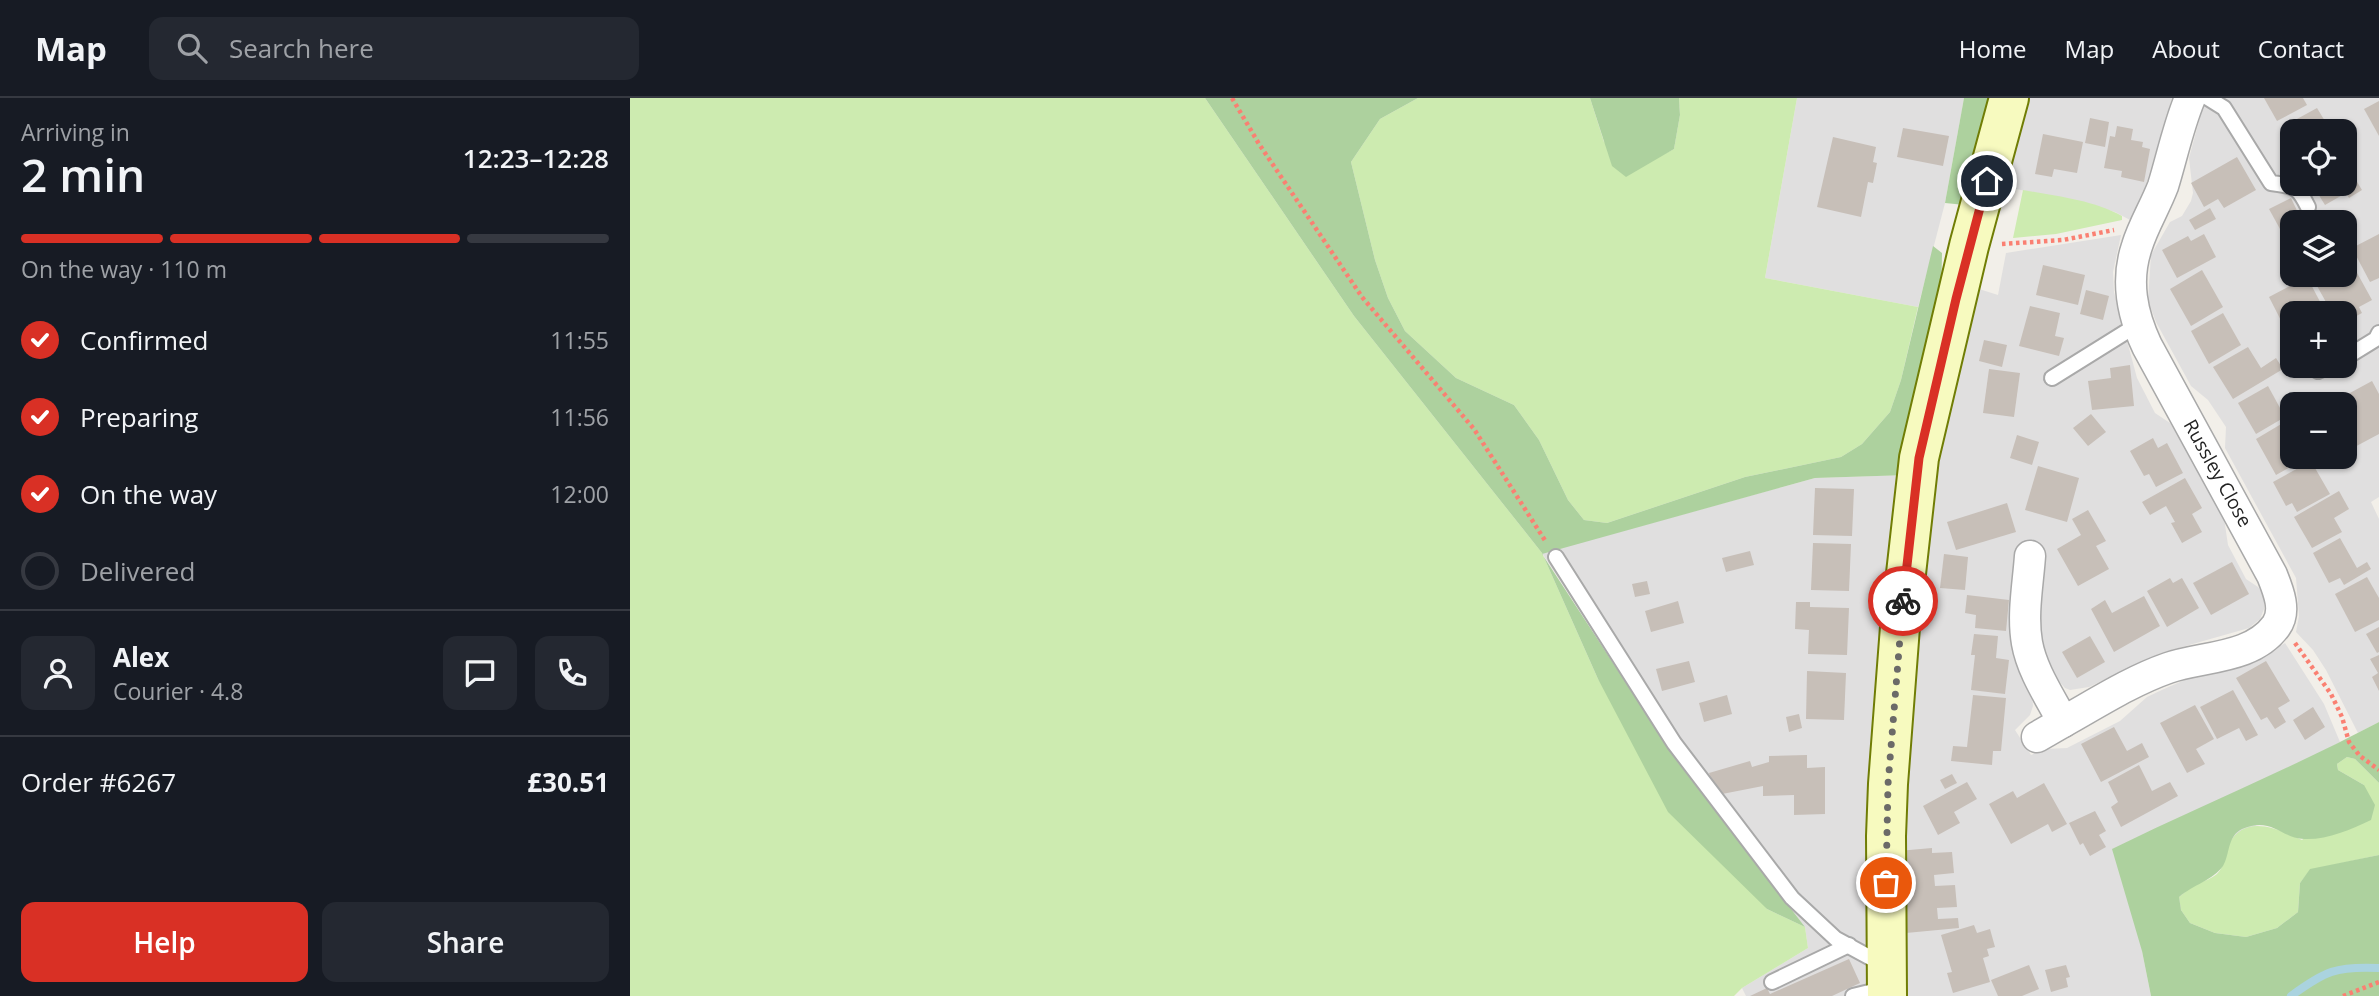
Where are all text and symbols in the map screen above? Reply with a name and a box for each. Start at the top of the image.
search box [149,17,639,80]
text: Map [35,26,107,71]
icon: search [173,29,211,67]
text: Search here [229,30,374,66]
text: Home [1959,32,2027,65]
text: Map [2065,32,2114,65]
text: About [2152,32,2220,65]
text: Contact [2258,32,2344,65]
text: Arriving in [21,116,130,148]
map controls [2280,119,2357,469]
button: locate [2280,119,2357,196]
text: 12:23–12:28 [463,140,609,176]
text: 2 min [21,143,145,205]
pin [1957,151,2017,211]
icon: home [1968,162,2006,200]
button: layers [2280,210,2357,287]
text: On the way · 110 m [21,253,227,285]
button: + [2280,301,2357,378]
icon: check [21,321,59,359]
text: Confirmed [80,322,208,358]
text: 11:55 [550,324,609,356]
button: − [2280,392,2357,469]
icon: check [21,398,59,436]
text: Preparing [80,399,198,435]
text: 11:56 [550,401,609,433]
street label: Russley Close [2178,415,2258,531]
icon: check [21,475,59,513]
text: On the way [80,476,217,512]
text: 12:00 [550,478,609,510]
text: Delivered [80,553,195,589]
courier [1868,566,1938,636]
icon: bike [1884,582,1922,620]
button: person [21,636,95,710]
button: chat [443,636,517,710]
button: phone [535,636,609,710]
text: Alex [113,639,169,675]
text: Courier · 4.8 [113,675,243,707]
text: Order #6267 [21,764,176,800]
text: £30.51 [527,764,609,800]
pin [1856,853,1916,913]
icon: bag [1867,864,1905,902]
button: Help [21,902,308,982]
button: Share [322,902,609,982]

